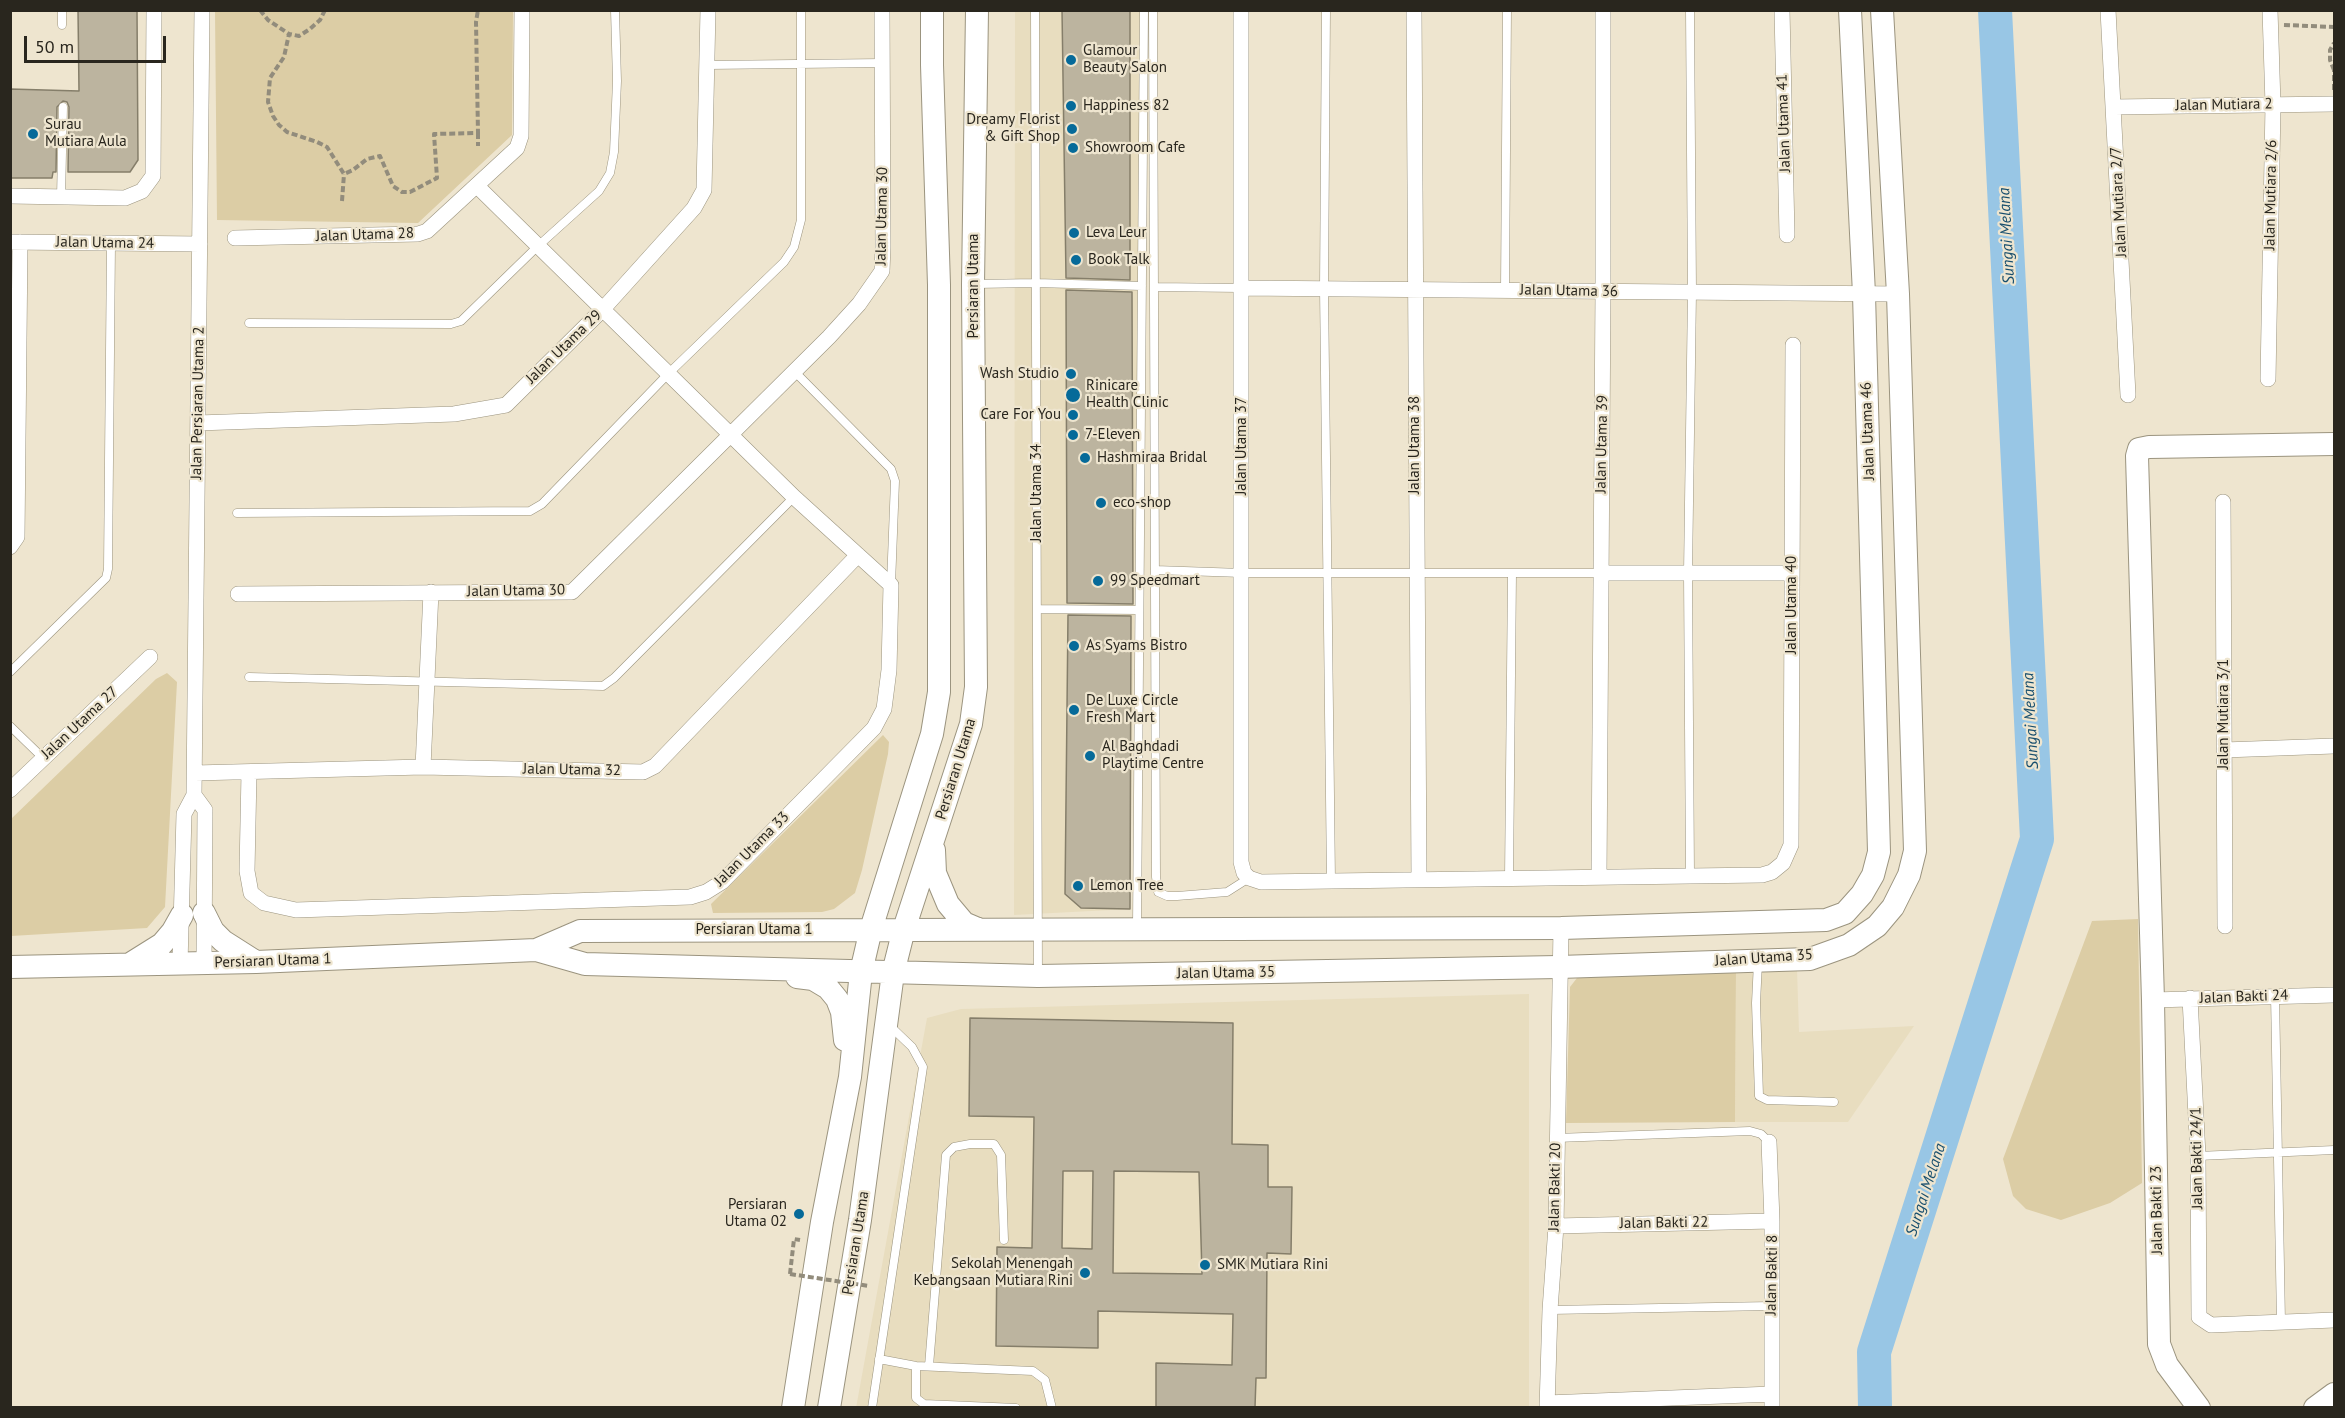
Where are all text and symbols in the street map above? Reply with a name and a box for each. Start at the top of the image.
scale bar [27,24,170,62]
text: 50 m [35,35,74,58]
place label: Glamour Beauty Salon [1083,42,1167,77]
marker: Glamour Beauty Salon [1064,53,1078,67]
street label: Jalan Utama 41 [1773,74,1795,172]
street label: Jalan Mutiara 2 [2175,95,2273,115]
place label: Happiness 82 [1083,97,1170,115]
marker: Happiness 82 [1064,99,1078,113]
place label: Dreamy Florist & Gift Shop [966,111,1060,146]
place label: Surau Mutiara Aula [45,116,127,151]
marker: Dreamy Florist & Gift Shop [1065,122,1079,136]
marker: Surau Mutiara Aula [26,127,40,141]
place label: Showroom Cafe [1085,139,1185,157]
street label: Jalan Mutiara 2/6 [2261,140,2281,250]
marker: Showroom Cafe [1066,141,1080,155]
street label: Jalan Mutiara 2/7 [2107,146,2131,258]
street label: Jalan Utama 30 [872,167,892,265]
water label: Sungai Melana [1995,187,2019,285]
street label: Jalan Utama 28 [316,224,414,246]
place label: Leva Leur [1086,224,1147,242]
marker: Leva Leur [1067,226,1081,240]
street label: Jalan Utama 24 [56,233,154,253]
street label: Persiaran Utama [965,233,983,339]
place label: Book Talk [1088,251,1150,269]
marker: Book Talk [1069,253,1083,267]
street label: Jalan Utama 36 [1520,281,1618,301]
street label: Jalan Utama 29 [522,306,606,388]
street label: Jalan Persiaran Utama 2 [188,326,208,480]
place label: Wash Studio [980,365,1059,383]
marker: Wash Studio [1064,367,1078,381]
place label: Rinicare Health Clinic [1086,377,1169,412]
street label: Jalan Utama 46 [1857,382,1879,480]
marker: Rinicare Health Clinic [1064,386,1082,404]
street label: Jalan Utama 39 [1592,395,1612,493]
street label: Jalan Utama 38 [1406,396,1424,494]
street label: Jalan Utama 37 [1233,397,1251,495]
place label: Care For You [980,406,1061,424]
marker: Care For You [1066,408,1080,422]
place label: 7-Eleven [1085,426,1140,444]
marker: 7-Eleven [1066,428,1080,442]
street label: Jalan Utama 34 [1028,444,1046,542]
place label: Hashmiraa Bridal [1097,449,1207,467]
marker: Hashmiraa Bridal [1078,451,1092,465]
place label: eco-shop [1113,494,1171,512]
marker: eco-shop [1094,496,1108,510]
street label: Jalan Utama 40 [1783,556,1801,654]
place label: 99 Speedmart [1110,572,1200,590]
marker: 99 Speedmart [1091,574,1105,588]
street label: Jalan Utama 30 [467,581,565,601]
place label: As Syams Bistro [1086,637,1187,655]
marker: As Syams Bistro [1067,639,1081,653]
street label: Jalan Mutiara 3/1 [2215,659,2233,769]
water label: Sungai Melana [2019,672,2043,770]
street label: Jalan Utama 27 [38,683,122,763]
place label: De Luxe Circle Fresh Mart [1086,692,1178,727]
marker: De Luxe Circle Fresh Mart [1067,703,1081,717]
street label: Persiaran Utama [932,716,980,822]
place label: Al Baghdadi Playtime Centre [1102,738,1204,773]
marker: Al Baghdadi Playtime Centre [1083,749,1097,763]
street label: Jalan Utama 32 [523,760,621,780]
street label: Jalan Utama 33 [711,808,793,890]
place label: Lemon Tree [1090,877,1164,895]
marker: Lemon Tree [1071,879,1085,893]
street label: Persiaran Utama 1 [695,921,813,939]
street label: Jalan Utama 35 [1714,946,1814,970]
street label: Persiaran Utama 1 [214,950,332,972]
street label: Jalan Utama 35 [1177,963,1275,983]
street label: Jalan Bakti 24 [2199,986,2289,1008]
street label: Jalan Bakti 24/1 [2187,1107,2207,1209]
water label: Sungai Melana [1902,1141,1950,1239]
street label: Jalan Bakti 20 [1545,1143,1565,1231]
street label: Jalan Bakti 23 [2147,1166,2167,1254]
street label: Persiaran Utama [839,1190,873,1296]
place label: Persiaran Utama 02 [725,1196,787,1231]
marker: Persiaran Utama 02 [792,1207,806,1221]
street label: Jalan Bakti 22 [1620,1213,1708,1233]
street label: Jalan Bakti 8 [1762,1235,1782,1315]
place label: Sekolah Menengah Kebangsaan Mutiara Rini [914,1255,1073,1290]
place label: SMK Mutiara Rini [1217,1256,1328,1274]
marker: SMK Mutiara Rini [1198,1258,1212,1272]
marker: Sekolah Menengah Kebangsaan Mutiara Rini [1078,1266,1092,1280]

